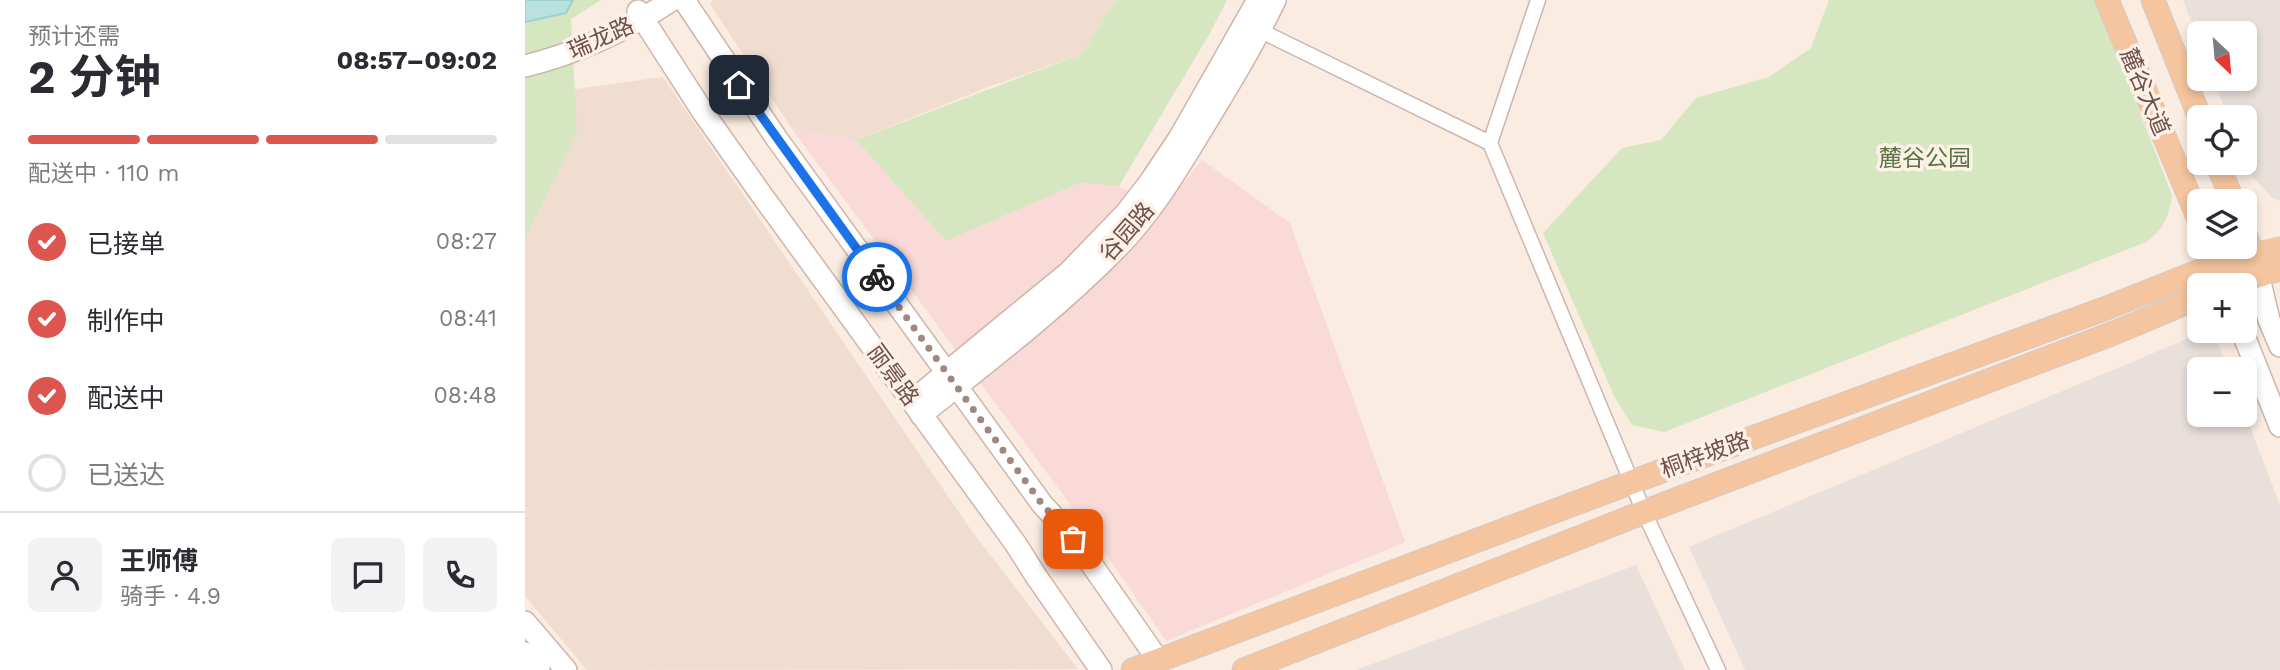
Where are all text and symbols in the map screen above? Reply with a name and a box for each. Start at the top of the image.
street label: 瑞龙路 [564,12,638,64]
north arrow [2187,21,2257,91]
map controls [2187,21,2257,427]
text: 预计还需 [28,23,120,50]
street label: 麓谷大道 [2115,44,2175,140]
text: 08:57–09:02 [337,45,497,75]
text: 2 分钟 [28,50,161,104]
pin [709,55,769,115]
icon: home [720,66,758,104]
button: locate [2187,105,2257,175]
park label: 麓谷公园 [1879,145,1971,172]
text: 配送中 · 110 m [28,160,179,187]
button: layers [2187,189,2257,259]
street label: 谷园路 [1094,197,1160,267]
icon: check [28,223,66,261]
text: 08:27 [436,228,497,255]
text: 已接单 [87,229,165,259]
courier [842,242,912,312]
icon: bike [858,258,896,296]
button: + [2187,273,2257,343]
icon: check [28,300,66,338]
text: 08:41 [439,305,497,332]
text: 制作中 [87,306,165,336]
street label: 丽景路 [862,339,924,411]
button: − [2187,357,2257,427]
icon: check [28,377,66,415]
text: 08:48 [433,382,497,409]
text: 配送中 [87,383,165,413]
street label: 桐梓坡路 [1657,427,1753,483]
text: 已送达 [87,460,165,490]
pin [1043,509,1103,569]
icon: bag [1054,520,1092,558]
button: person [28,538,102,612]
button: chat [331,538,405,612]
button: phone [423,538,497,612]
text: 王师傅 [120,546,198,576]
text: 骑手 · 4.9 [120,583,221,610]

